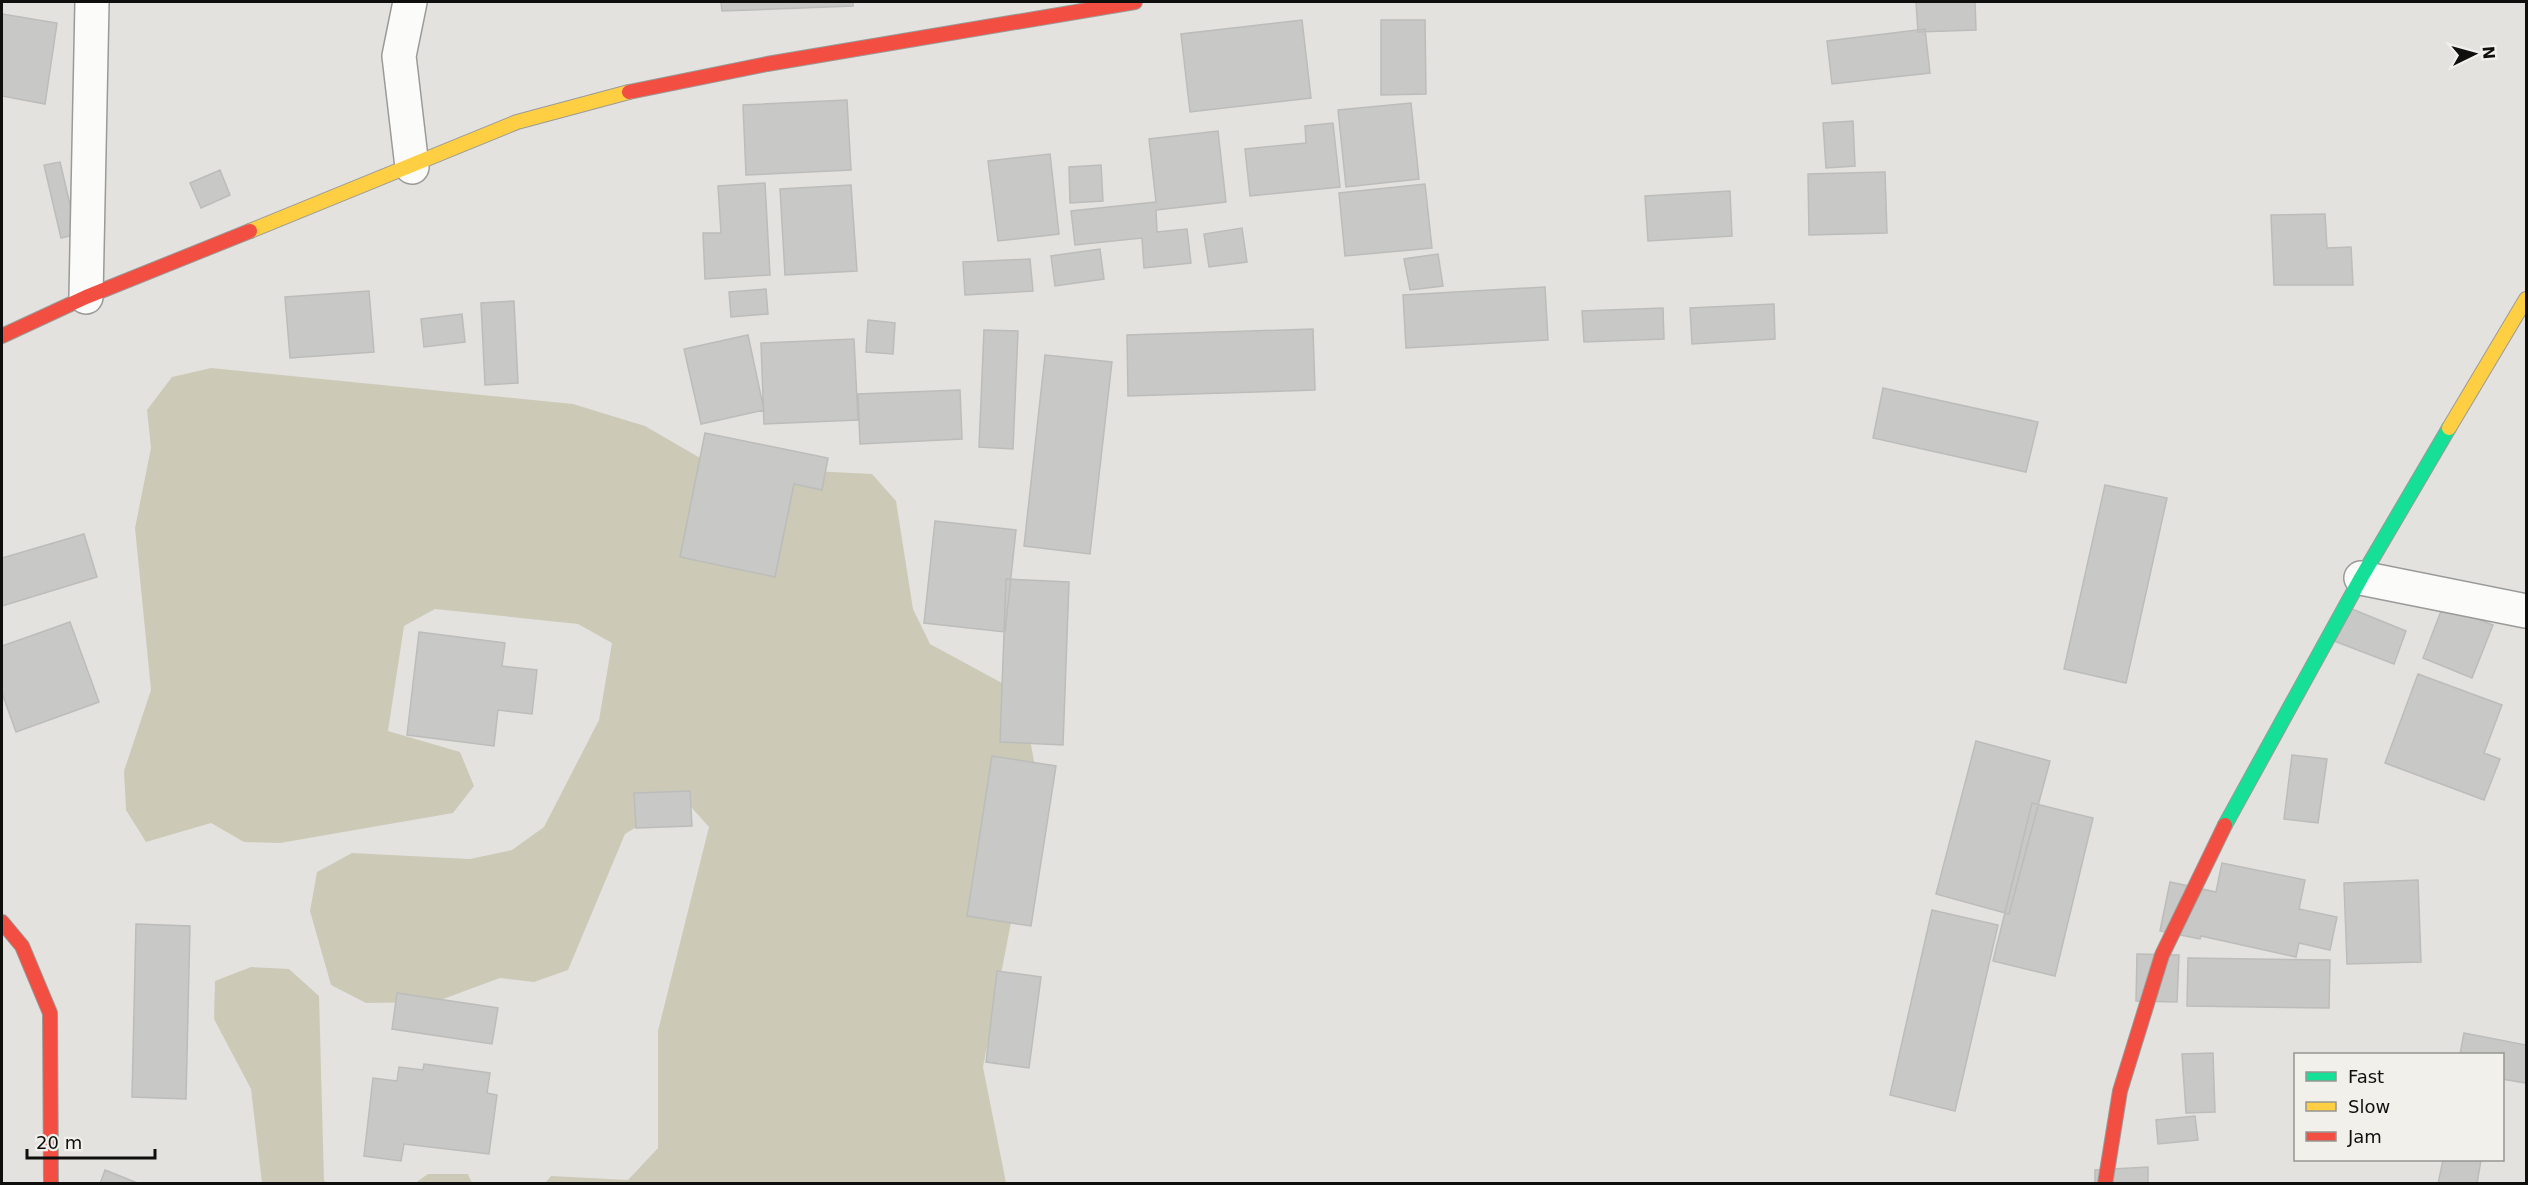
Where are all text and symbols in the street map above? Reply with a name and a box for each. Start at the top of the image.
north arrow [2444,24,2504,84]
text: N [2478,45,2498,60]
legend [2294,1053,2504,1161]
text: Fast [2348,1066,2384,1087]
text: Slow [2348,1096,2390,1117]
scale bar [27,1122,154,1160]
text: Jam [2347,1126,2382,1147]
text: 20 m [36,1132,82,1153]

